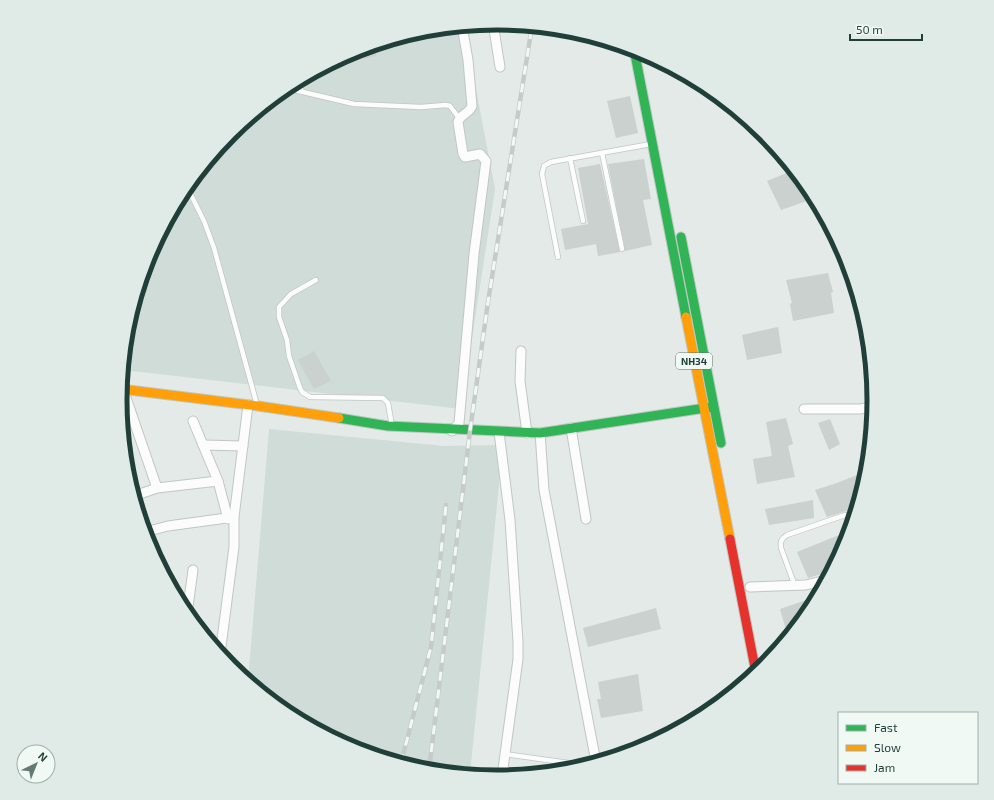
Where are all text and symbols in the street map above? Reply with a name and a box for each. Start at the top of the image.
scale bar [850,16,922,42]
text: 50 m [856,22,883,36]
road number: NH34 [676,353,712,369]
legend [838,712,978,784]
text: Fast [874,720,898,734]
text: Slow [874,740,901,754]
north arrow [16,744,56,784]
text: N [36,749,51,764]
text: Jam [874,760,895,774]

